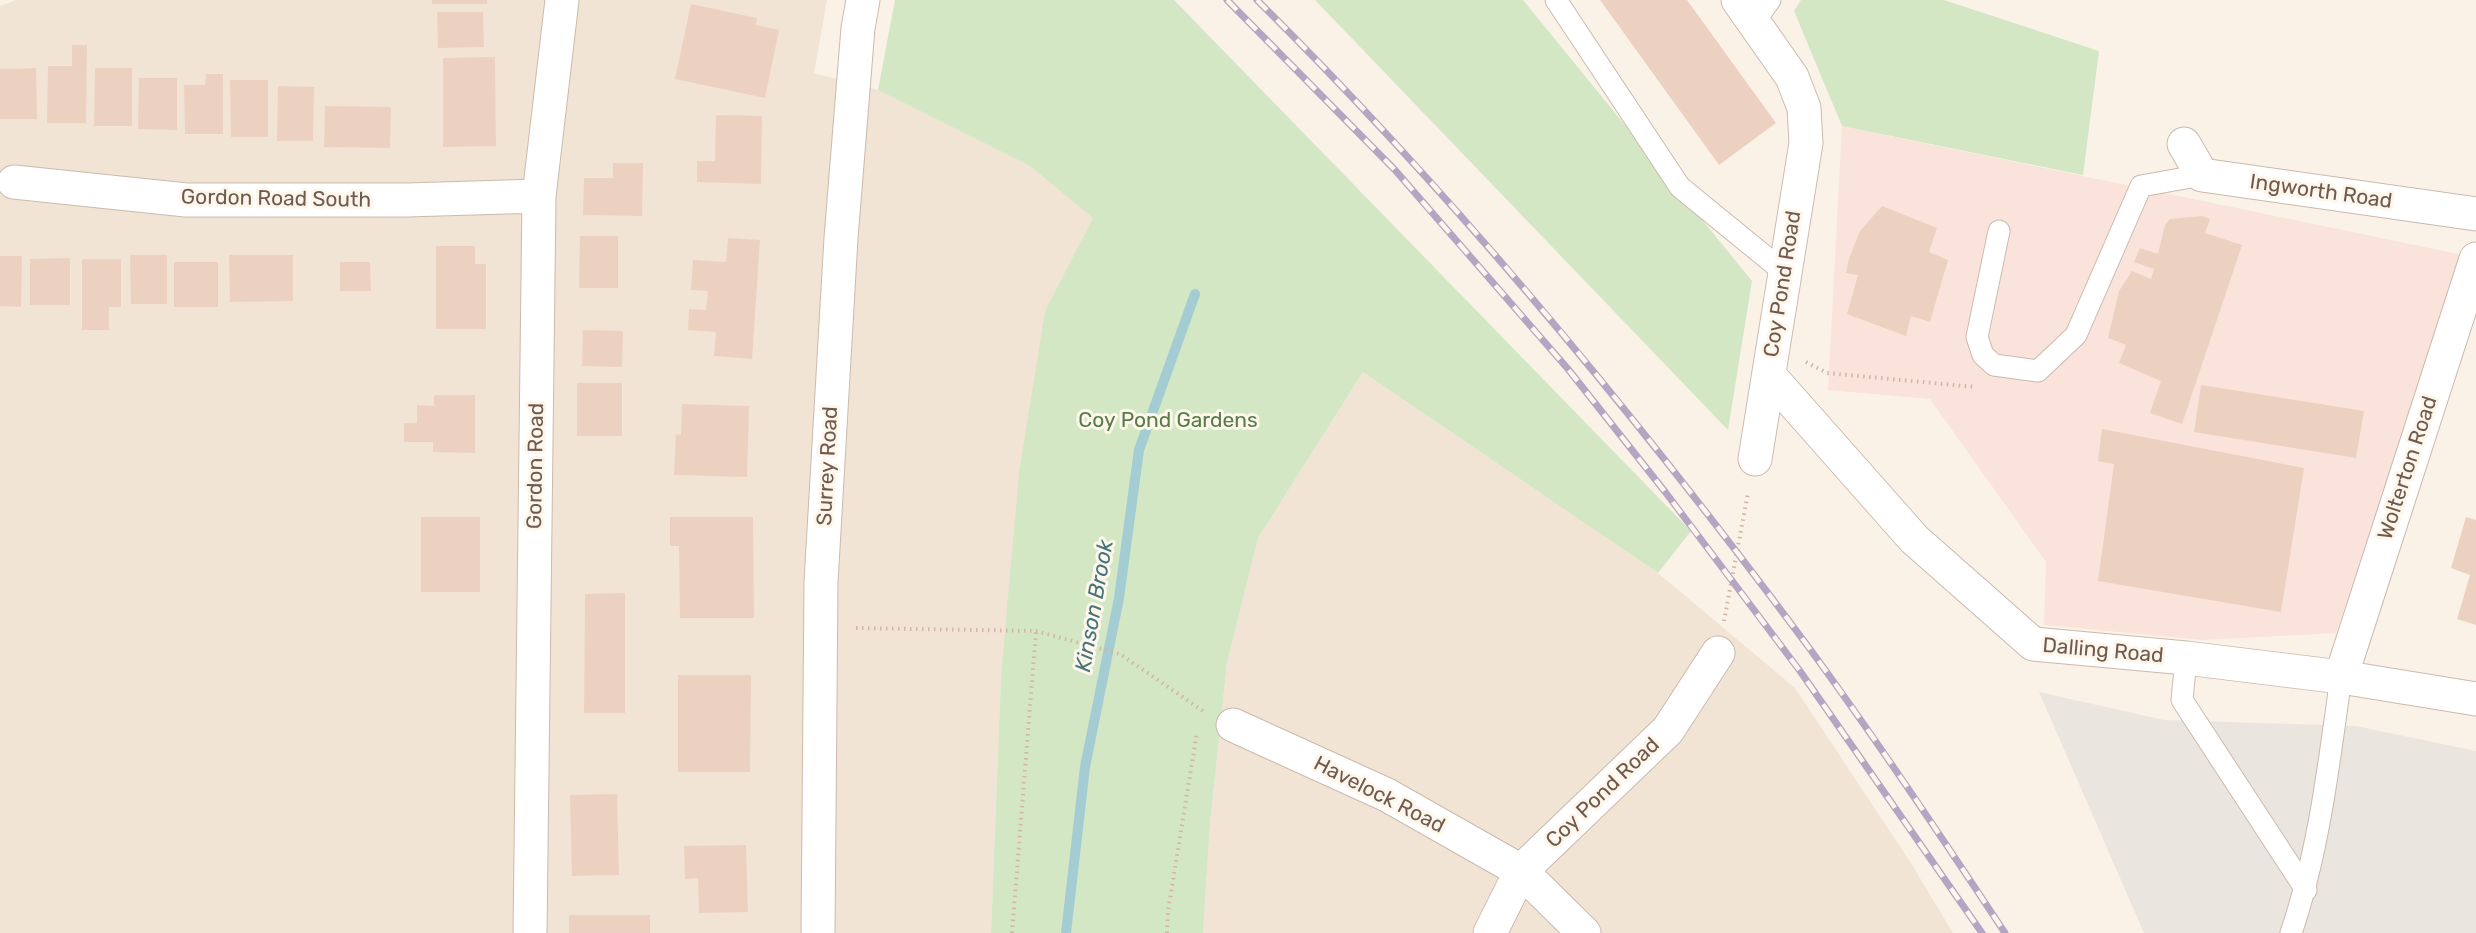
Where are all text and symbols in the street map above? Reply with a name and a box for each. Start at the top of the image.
street label: Ingworth Road [2248,170,2394,214]
street label: Gordon Road South [181,185,371,213]
street label: Coy Pond Road [1759,209,1807,359]
street label: Wolterton Road [2373,393,2443,543]
street label: Gordon Road [522,403,550,529]
street label: Surrey Road [812,406,844,526]
park label: Coy Pond Gardens [1078,408,1258,434]
water label: Kinson Brook [1070,538,1120,674]
street label: Dalling Road [2041,633,2165,669]
street label: Coy Pond Road [1541,733,1665,853]
street label: Havelock Road [1309,751,1449,839]

